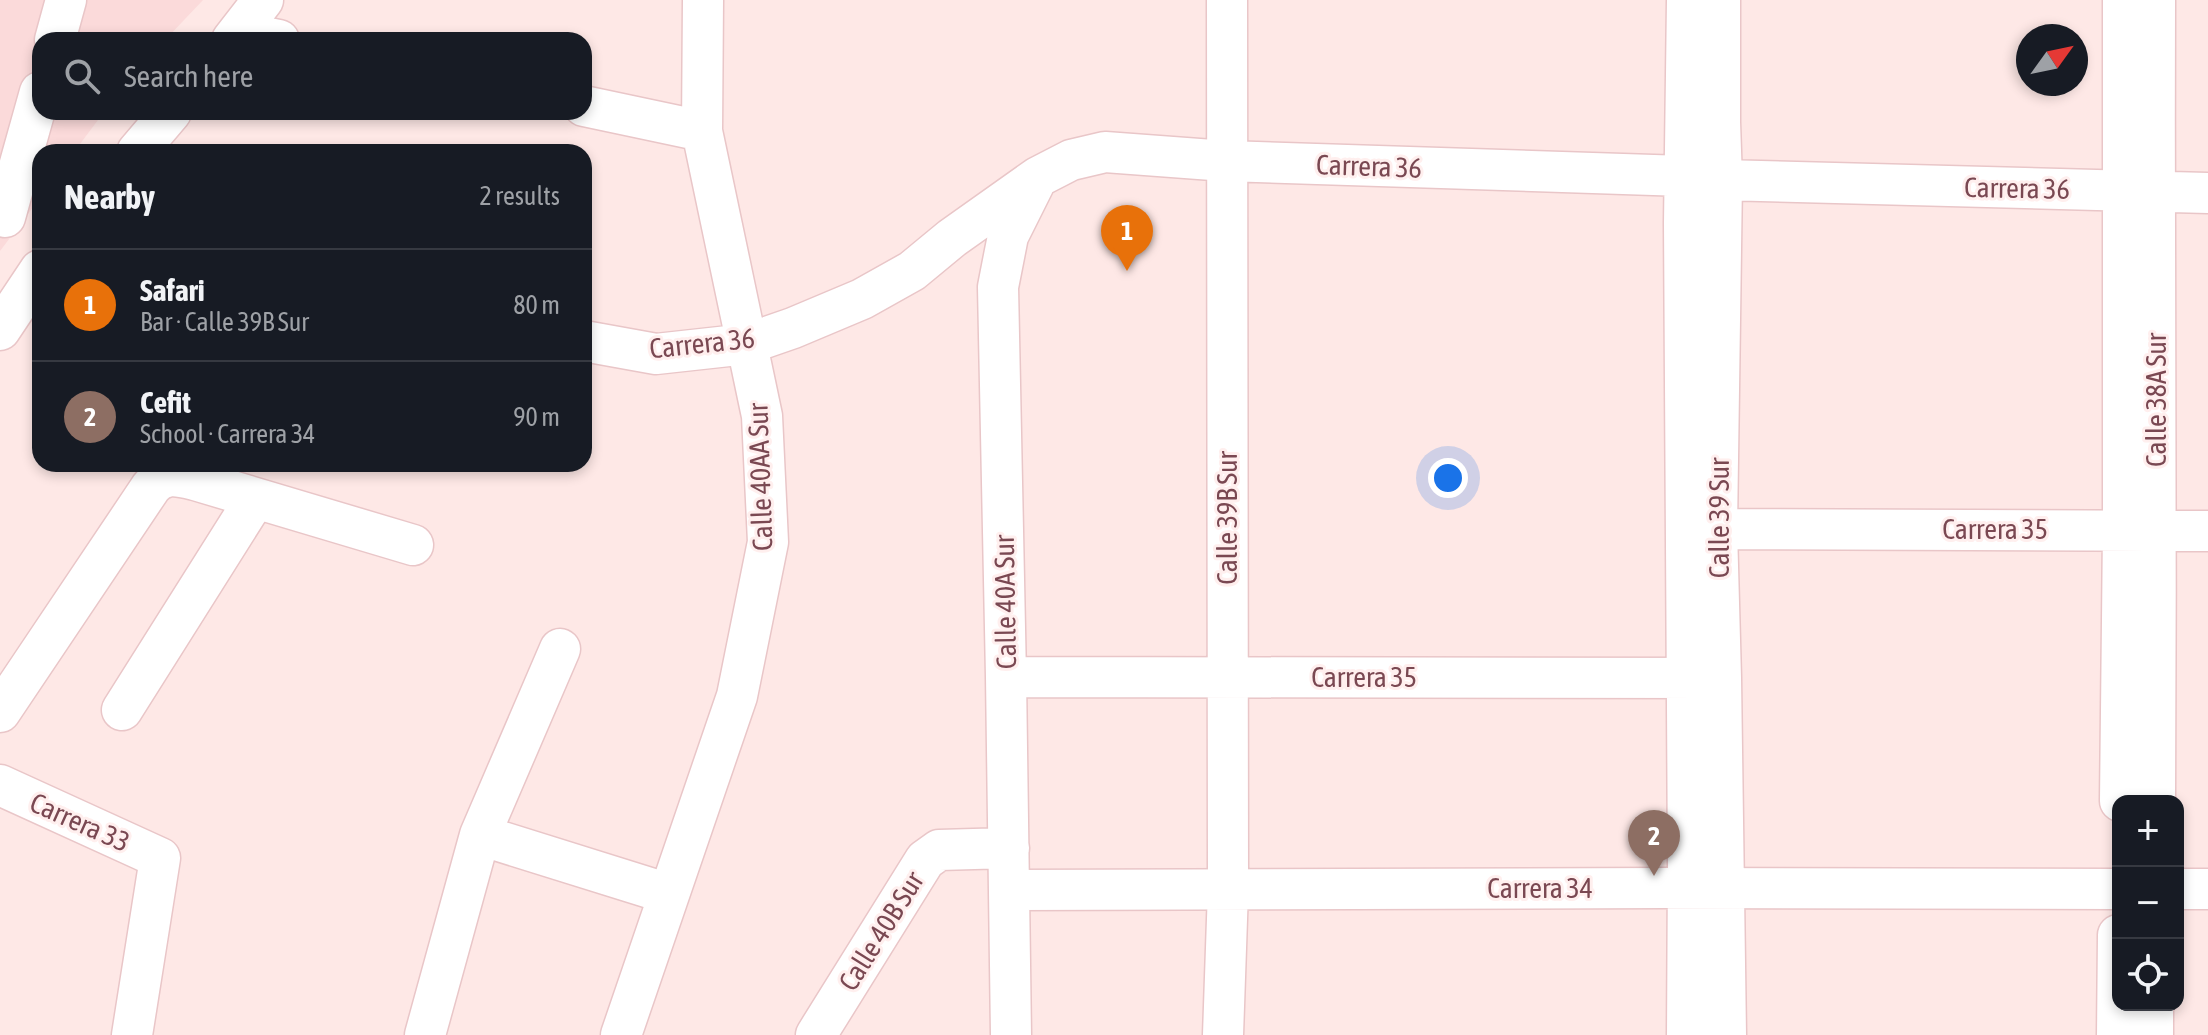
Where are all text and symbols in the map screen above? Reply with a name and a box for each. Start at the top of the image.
north arrow [2016,24,2088,96]
search box [32,32,592,120]
icon: search [60,54,104,98]
text: Search here [124,59,253,93]
street label: Carrera 36 [1316,148,1422,184]
street label: Carrera 36 [1964,171,2070,205]
text: Nearby [64,177,155,216]
text: 2 results [479,181,560,211]
pin: 1 [1101,205,1153,271]
text: Safari [140,273,205,307]
text: 1 [84,290,96,320]
text: 80 m [513,290,560,320]
text: Bar · Calle 39B Sur [140,307,309,337]
street label: Carrera 36 [648,322,756,364]
street label: Calle 38A Sur [2140,332,2172,467]
text: Cefit [140,385,191,419]
text: 2 [84,402,96,432]
text: 90 m [513,402,560,432]
street label: Calle 40AA Sur [741,402,779,551]
text: School · Carrera 34 [140,419,315,449]
street label: Calle 39B Sur [1211,450,1243,585]
street label: Calle 39 Sur [1703,457,1735,578]
your location [1428,458,1468,498]
street label: Carrera 35 [1942,513,2048,545]
street label: Calle 40A Sur [988,534,1022,669]
street label: Carrera 35 [1311,661,1417,693]
street label: Carrera 33 [25,786,135,858]
map controls [2112,795,2184,1011]
button: + [2112,795,2184,867]
pin: 2 [1628,810,1680,876]
street label: Calle 40B Sur [832,865,930,996]
button: − [2112,867,2184,939]
street label: Carrera 34 [1487,872,1593,904]
button: locate [2112,939,2184,1011]

